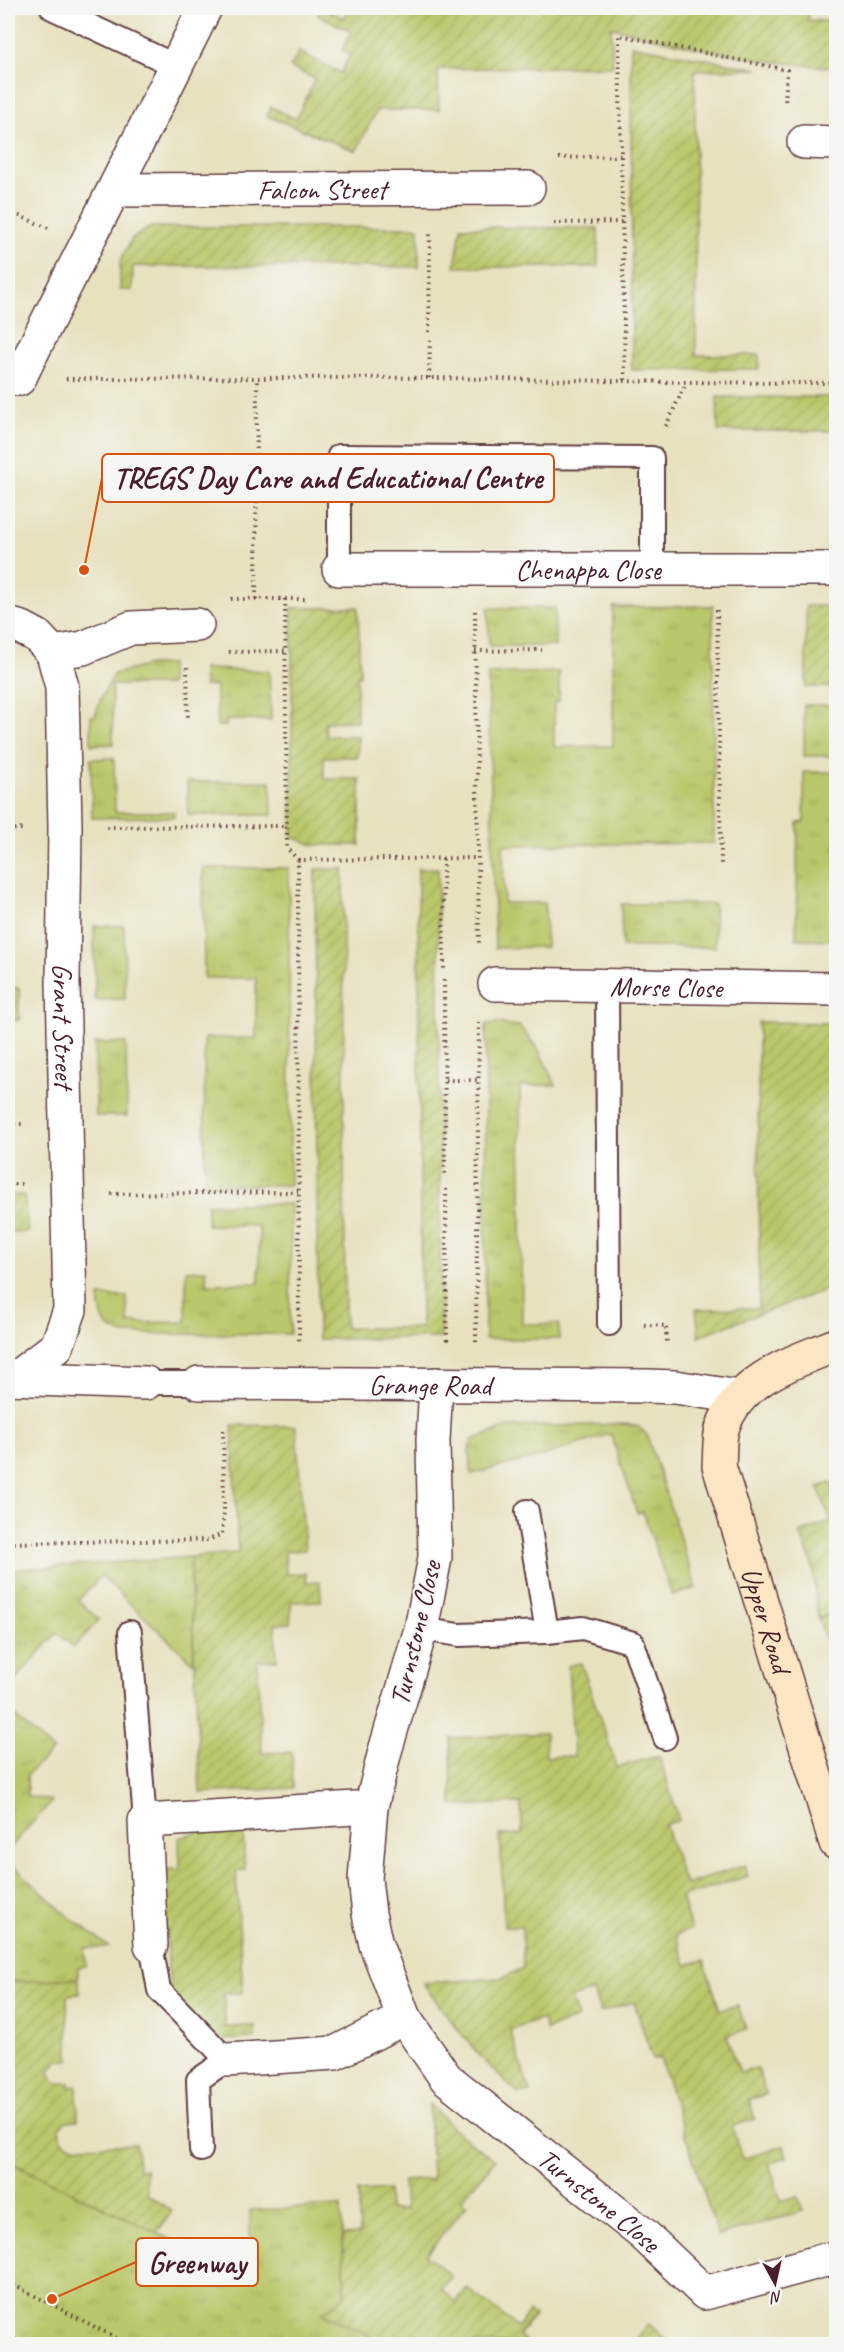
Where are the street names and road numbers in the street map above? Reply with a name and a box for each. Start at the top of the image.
street label: Falcon Street [257,171,390,207]
street label: Chenappa Close [515,552,662,587]
street label: Grant Street [45,963,83,1092]
street label: Morse Close [610,968,724,1005]
street label: Grange Road [369,1367,495,1402]
street label: Turnstone Close [381,1556,449,1709]
street label: Upper Road [734,1563,801,1680]
street label: Turnstone Close [531,2140,670,2261]

